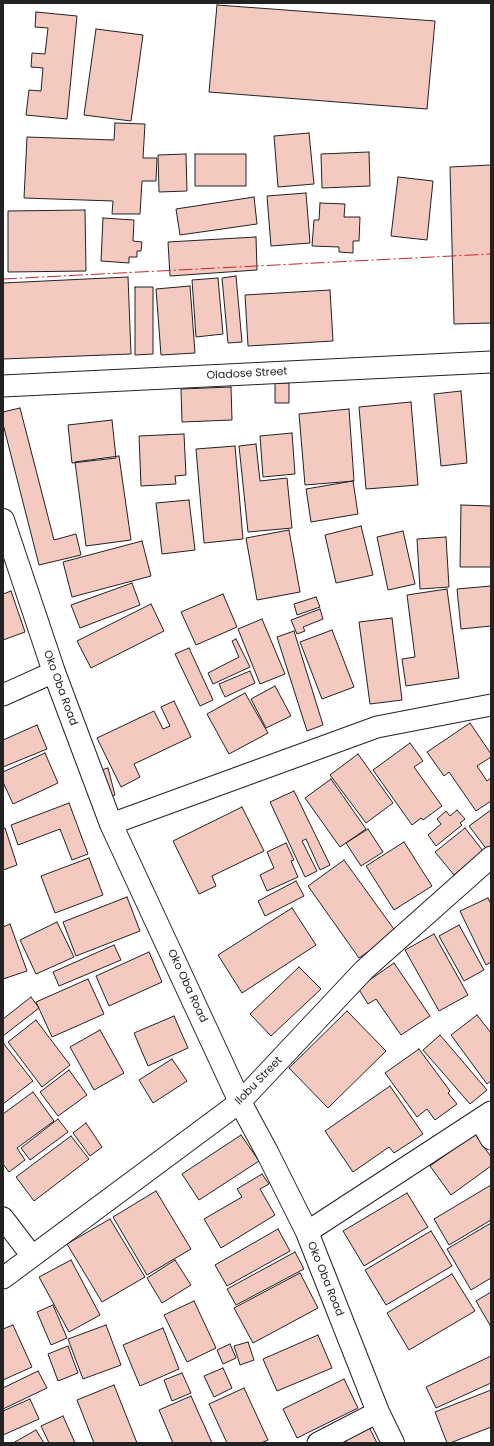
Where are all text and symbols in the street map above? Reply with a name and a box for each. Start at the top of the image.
street label: Oladose Street [206,365,288,383]
street label: Oko Oba Road [40,648,80,728]
street label: Oko Oba Road [164,947,210,1025]
street label: Ilobu Street [233,1054,285,1108]
street label: Oko Oba Road [304,1240,346,1318]

